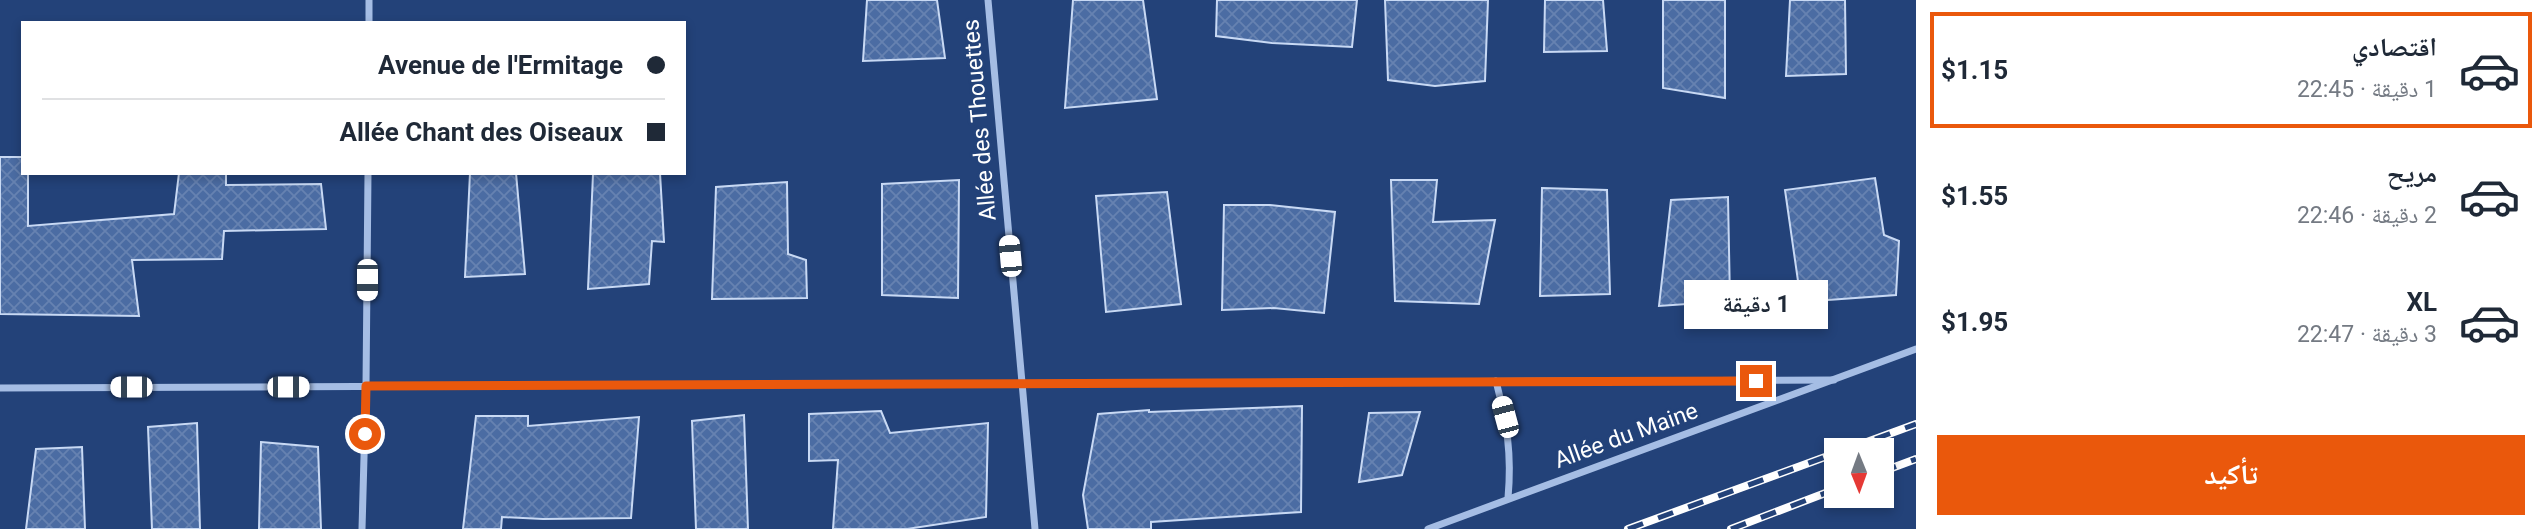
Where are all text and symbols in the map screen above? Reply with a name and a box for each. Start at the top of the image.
street label: Allée des Thouettes [957,18,1002,222]
text: اقتصادي [2352,32,2437,62]
icon: car [2458,39,2521,102]
text: Avenue de l'Ermitage [378,50,623,80]
text: $1.15 [1941,55,2008,85]
text: 1 دقيقة · 22:45 [2297,76,2437,103]
text: Allée Chant des Oiseaux [340,117,623,147]
text: مريح [2387,158,2437,188]
icon: car [2458,165,2521,228]
text: $1.55 [1941,181,2008,211]
text: 2 دقيقة · 22:46 [2297,202,2437,229]
car [998,234,1023,278]
car [357,259,378,301]
callout: 1 دقيقة [1684,280,1828,328]
text: XL [2406,287,2437,317]
text: 1 دقيقة [1722,291,1790,318]
icon: car [2458,291,2521,354]
text: $1.95 [1941,307,2008,337]
text: 3 دقيقة · 22:47 [2297,321,2437,348]
route end [1740,365,1772,397]
car [111,377,153,398]
car [268,377,310,398]
car [1490,394,1521,440]
street label: Allée du Maine [1551,397,1702,474]
route start [349,418,381,450]
button: تأكيد [1937,435,2525,515]
north arrow [1824,438,1894,508]
map controls [1824,438,1894,508]

